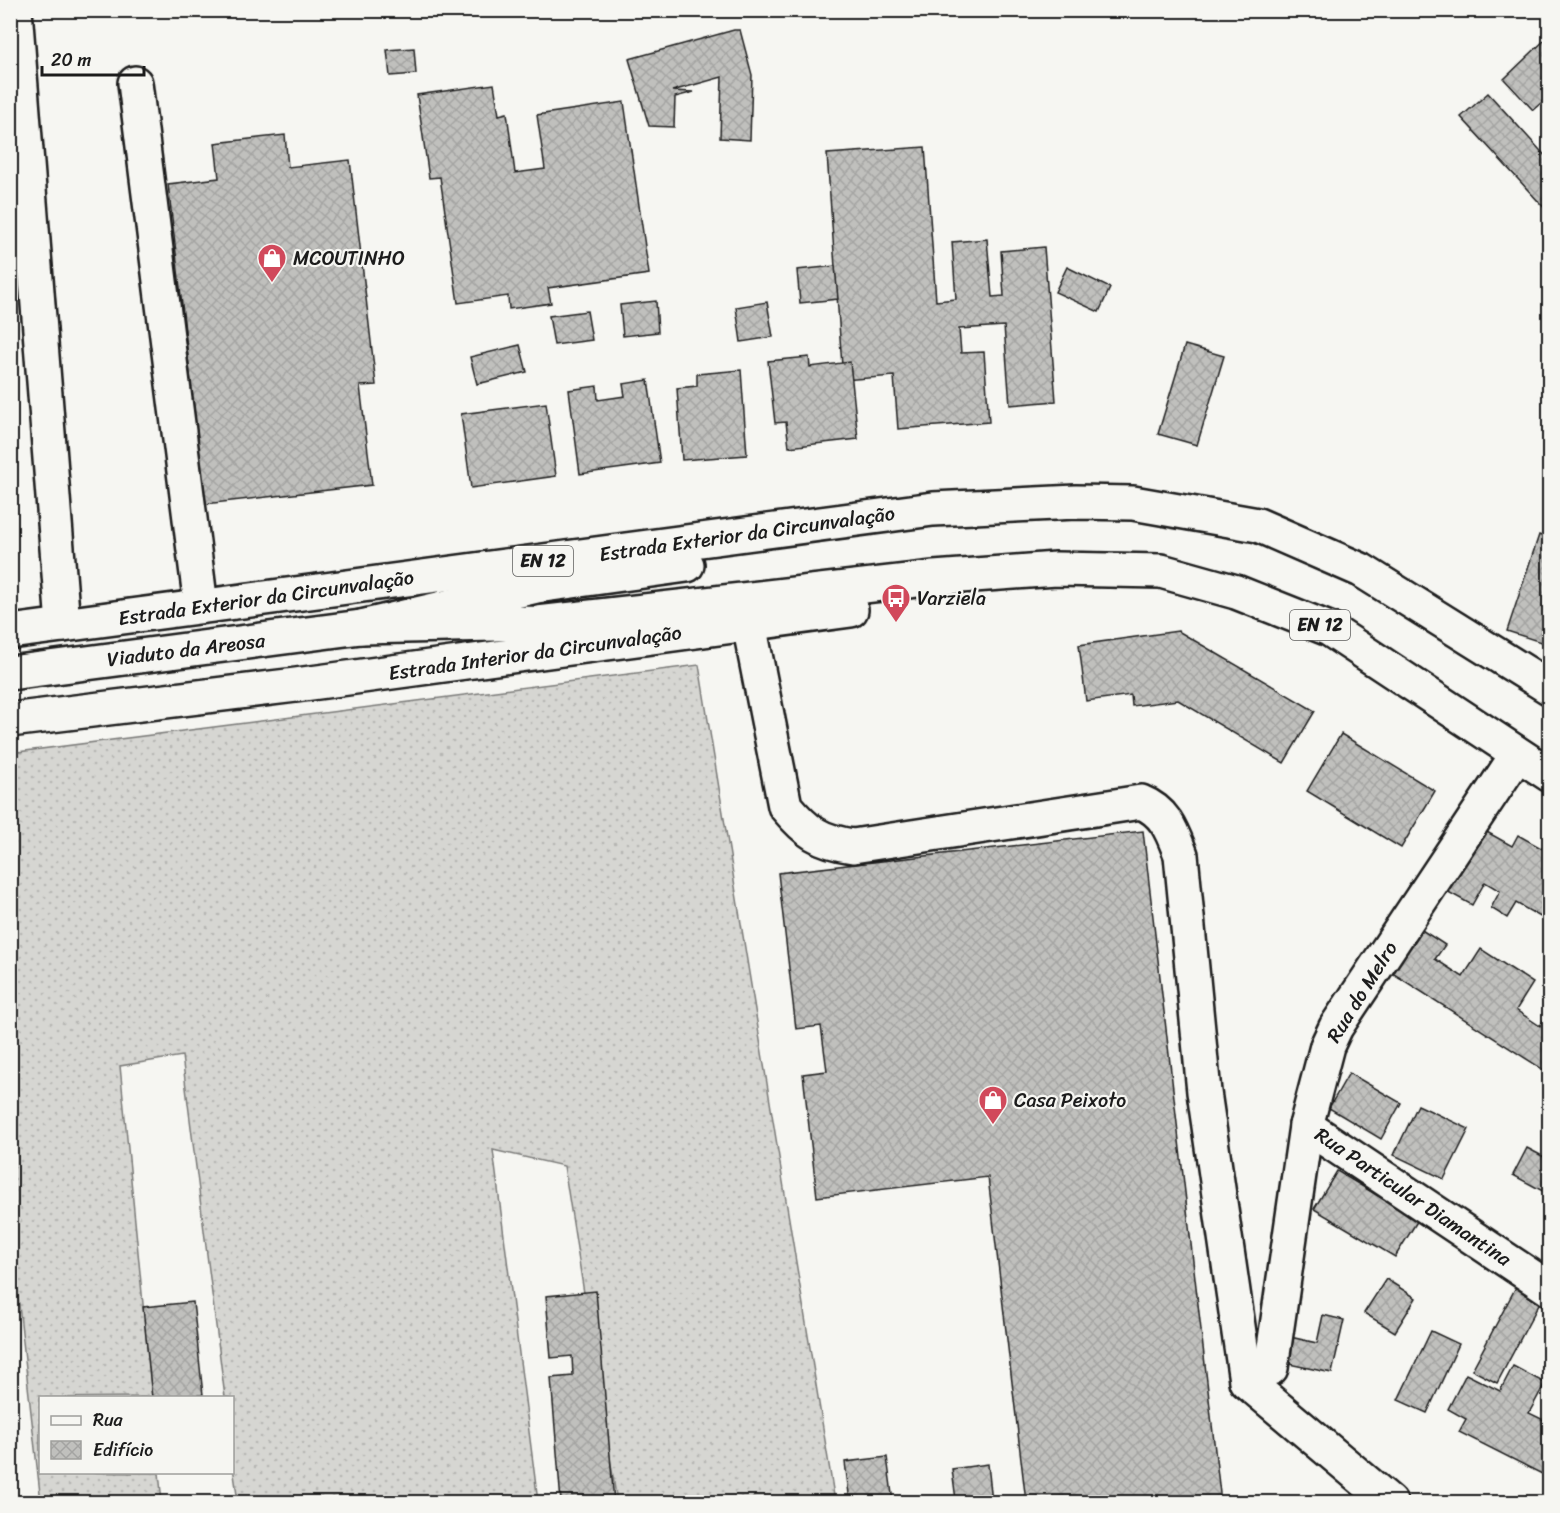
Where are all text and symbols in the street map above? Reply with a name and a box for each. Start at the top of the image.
scale bar [42,39,144,77]
text: 20 m [51,44,91,76]
place label: MCOUTINHO [293,241,405,276]
shop icon: MCOUTINHO [256,242,288,284]
street label: Estrada Exterior da Circunvalação [597,496,897,572]
road number: EN 12 [513,546,573,576]
street label: Estrada Exterior da Circunvalação [116,560,416,636]
place label: Varziela [917,581,986,616]
bus stop icon: Varziela [880,582,912,624]
road number: EN 12 [1290,610,1350,640]
street label: Estrada Interior da Circunvalação [386,615,684,691]
street label: Viaduto da Areosa [105,623,268,677]
street label: Rua do Melro [1317,934,1407,1050]
place label: Casa Peixoto [1014,1083,1126,1118]
shop icon: Casa Peixoto [977,1084,1009,1126]
street label: Rua Particular Diamantina [1307,1118,1519,1277]
legend [39,1396,234,1474]
text: Rua [93,1404,124,1436]
text: Edifício [93,1434,153,1466]

